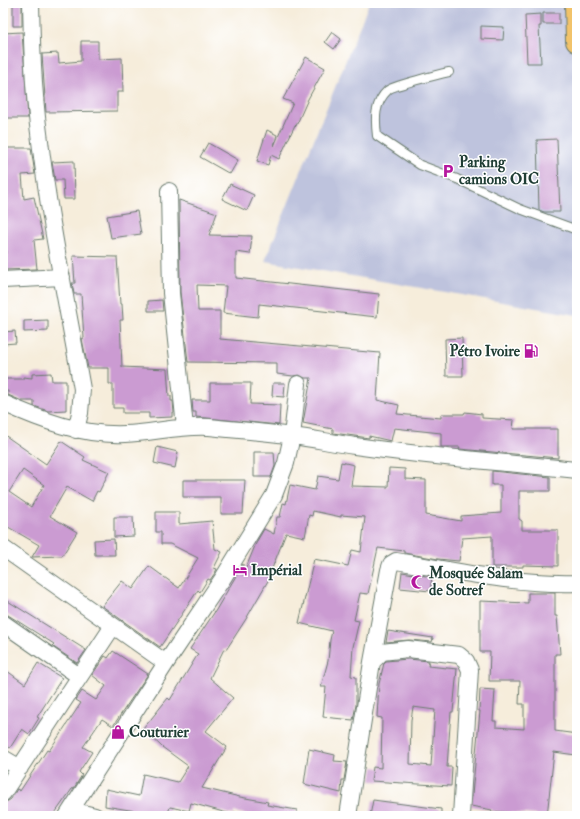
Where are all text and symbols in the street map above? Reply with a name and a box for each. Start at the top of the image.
place label: Parking camions OIC [459,153,539,189]
parking icon: Parking camions OIC [440,163,456,179]
place label: Pétro Ivoire [449,342,521,361]
fuel station icon: Pétro Ivoire [523,343,539,359]
place label: Impérial [251,561,302,581]
hotel icon: Impérial [232,562,248,578]
place label: Mosquée Salam de Sotref [428,564,523,600]
mosque icon: Mosquée Salam de Sotref [410,574,426,590]
place label: Couturier [129,723,189,742]
shop icon: Couturier [110,724,126,740]

